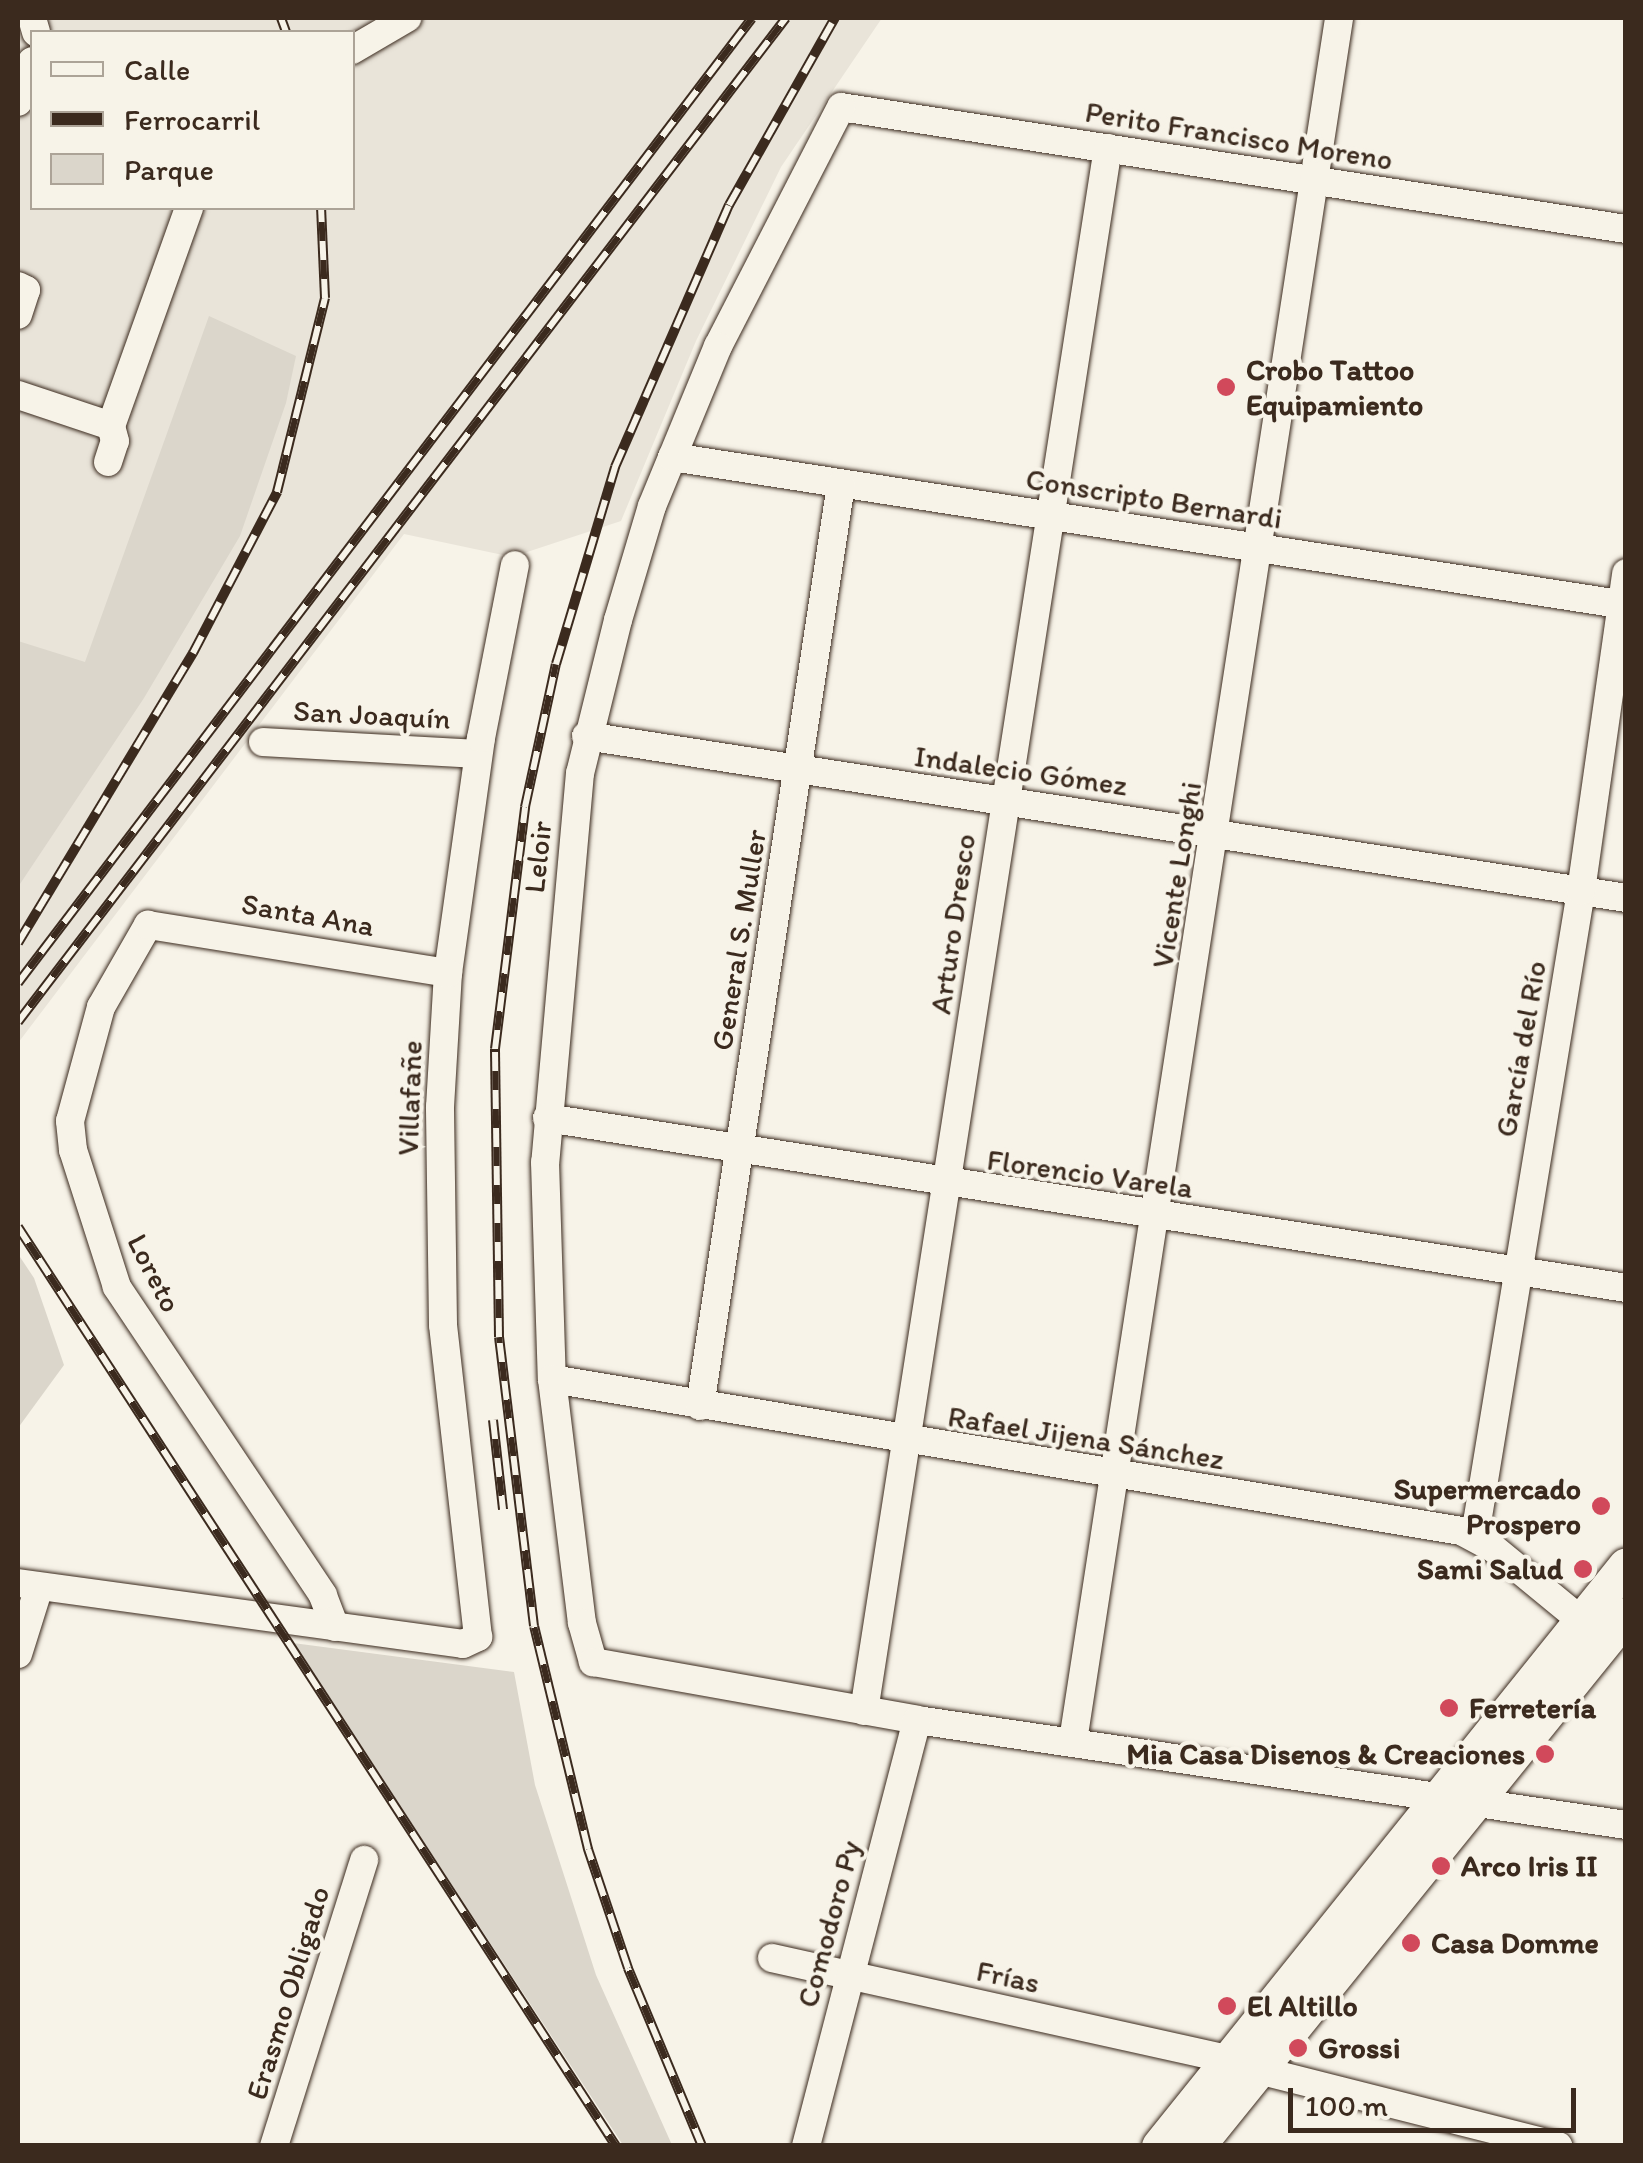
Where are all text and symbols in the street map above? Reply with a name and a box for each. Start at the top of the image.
legend [30,30,355,210]
text: Calle [124,51,190,88]
street label: Perito Francisco Moreno [1084,94,1394,178]
text: Ferrocarril [124,101,260,138]
text: Parque [124,151,214,188]
place label: Crobo Tattoo Equipamiento [1246,352,1423,422]
marker: Crobo Tattoo Equipamiento [1215,376,1237,398]
street label: Conscripto Bernardi [1023,461,1285,537]
street label: San Joaquín [293,693,451,737]
street label: Indalecio Gómez [912,738,1130,804]
street label: Vicente Longhi [1144,779,1210,971]
street label: Leloir [516,819,560,895]
street label: General S. Muller [704,827,774,1053]
street label: Arturo Dresco [923,832,983,1016]
street label: Santa Ana [239,886,377,944]
street label: García del Río [1488,958,1554,1140]
street label: Villafañe [390,1040,430,1156]
street label: Florencio Varela [985,1142,1195,1206]
street label: Loreto [119,1228,189,1318]
street label: Rafael Jijena Sánchez [946,1398,1226,1478]
place label: Supermercado Prospero [1394,1471,1581,1542]
marker: Supermercado Prospero [1590,1495,1612,1517]
place label: Sami Salud [1417,1551,1563,1587]
marker: Sami Salud [1572,1558,1594,1580]
place label: Ferretería [1469,1690,1596,1726]
marker: Ferretería [1438,1697,1460,1719]
place label: Mia Casa Disenos & Creaciones [1128,1736,1525,1772]
marker: Mia Casa Disenos & Creaciones [1534,1743,1556,1765]
street label: Comodoro Py [789,1837,869,2011]
place label: Arco Iris II [1461,1848,1598,1884]
marker: Arco Iris II [1430,1855,1452,1877]
street label: Erasmo Obligado [239,1883,337,2103]
place label: Casa Domme [1431,1925,1600,1961]
marker: Casa Domme [1400,1932,1422,1954]
street label: Frías [973,1953,1043,2001]
place label: El Altillo [1247,1988,1358,2024]
marker: El Altillo [1216,1995,1238,2017]
place label: Grossi [1318,2030,1400,2066]
marker: Grossi [1287,2037,1309,2059]
scale bar [1293,2068,1580,2130]
text: 100 m [1305,2087,1388,2124]

